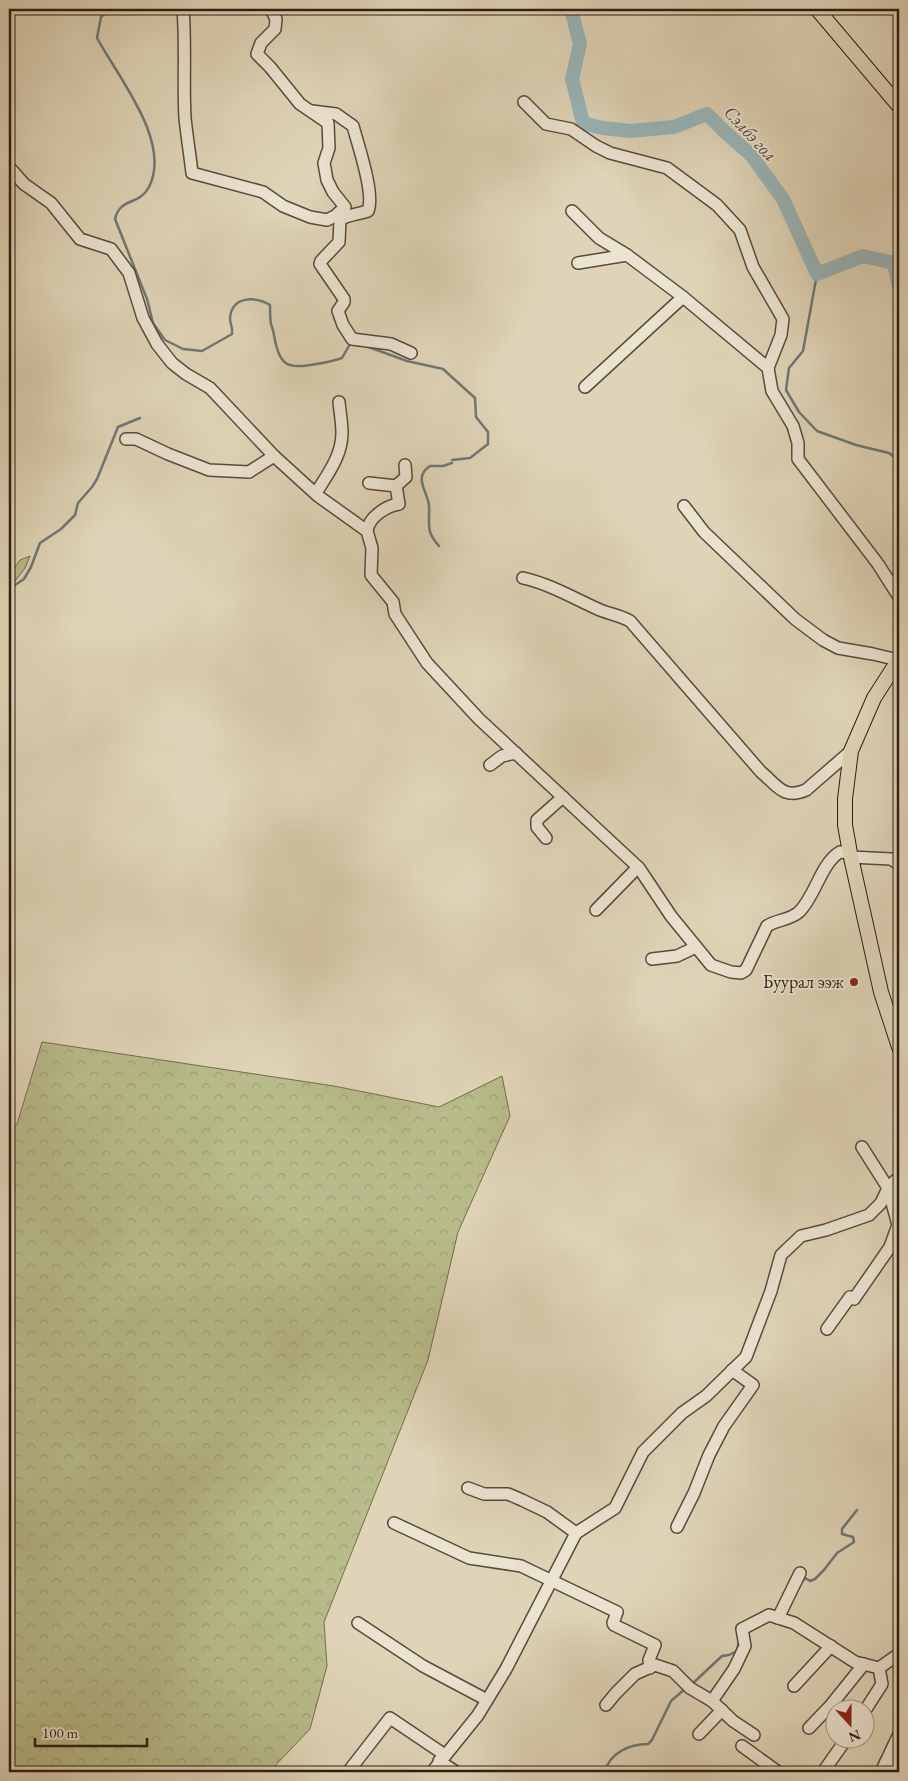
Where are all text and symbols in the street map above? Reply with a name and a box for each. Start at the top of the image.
water label: Сэлбэ гол [718,100,783,167]
place label: Буурал ээж [763,970,844,993]
marker: Буурал ээж [848,976,860,988]
north arrow [826,1698,876,1748]
scale bar [35,1716,148,1748]
text: 100 m [42,1723,79,1742]
text: N [846,1726,863,1747]

